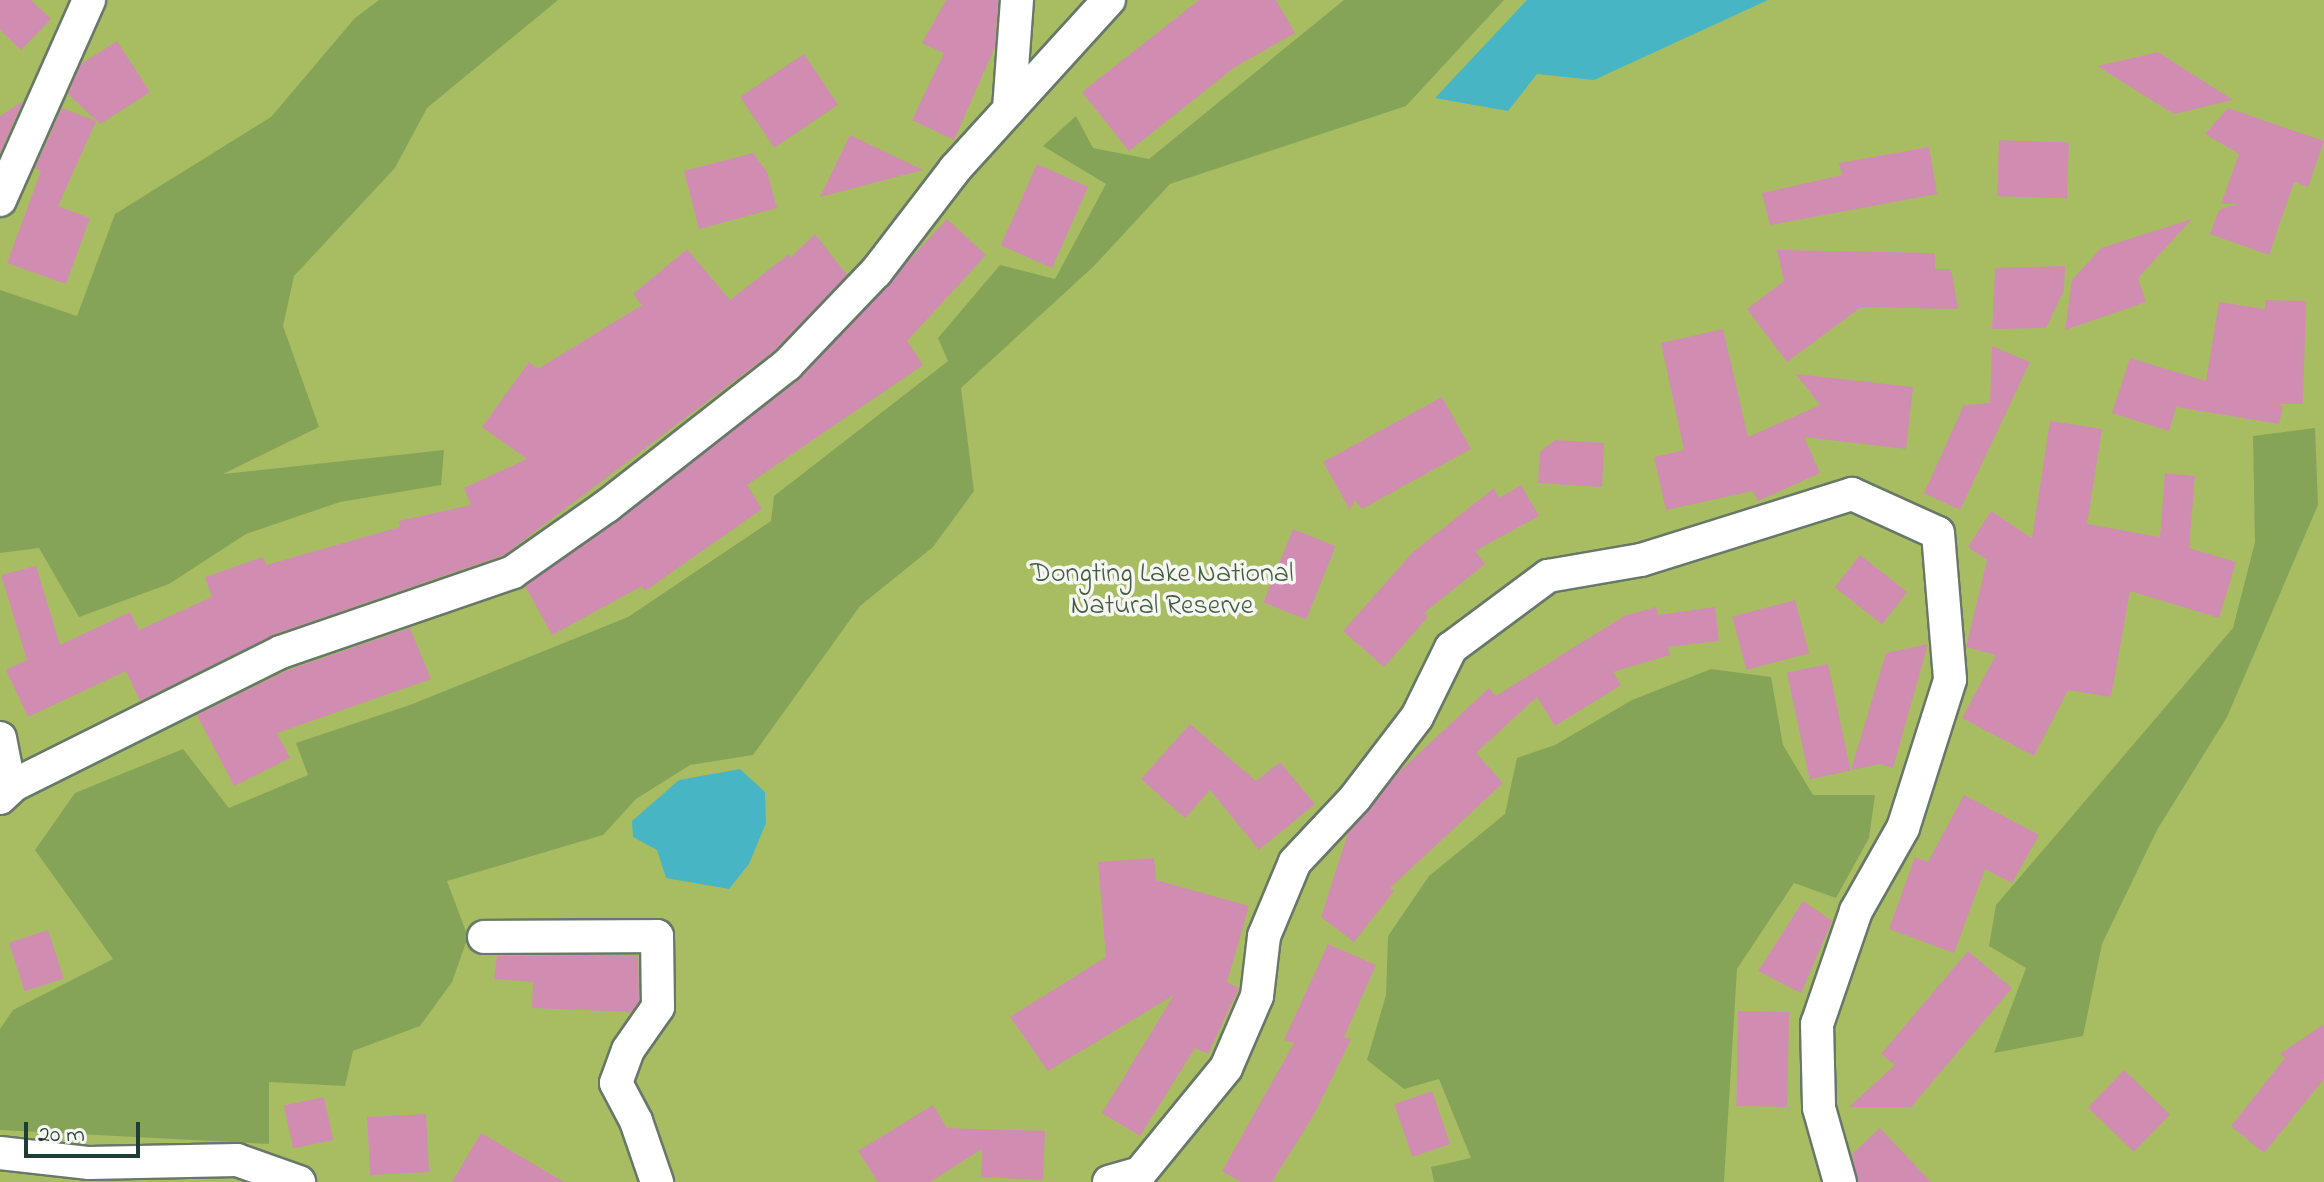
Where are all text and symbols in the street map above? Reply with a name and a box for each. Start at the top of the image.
park label: Dongting Lake National Natural Reserve [1030,558,1294,624]
scale bar [28,1106,144,1156]
text: 20 m [38,1118,85,1153]

